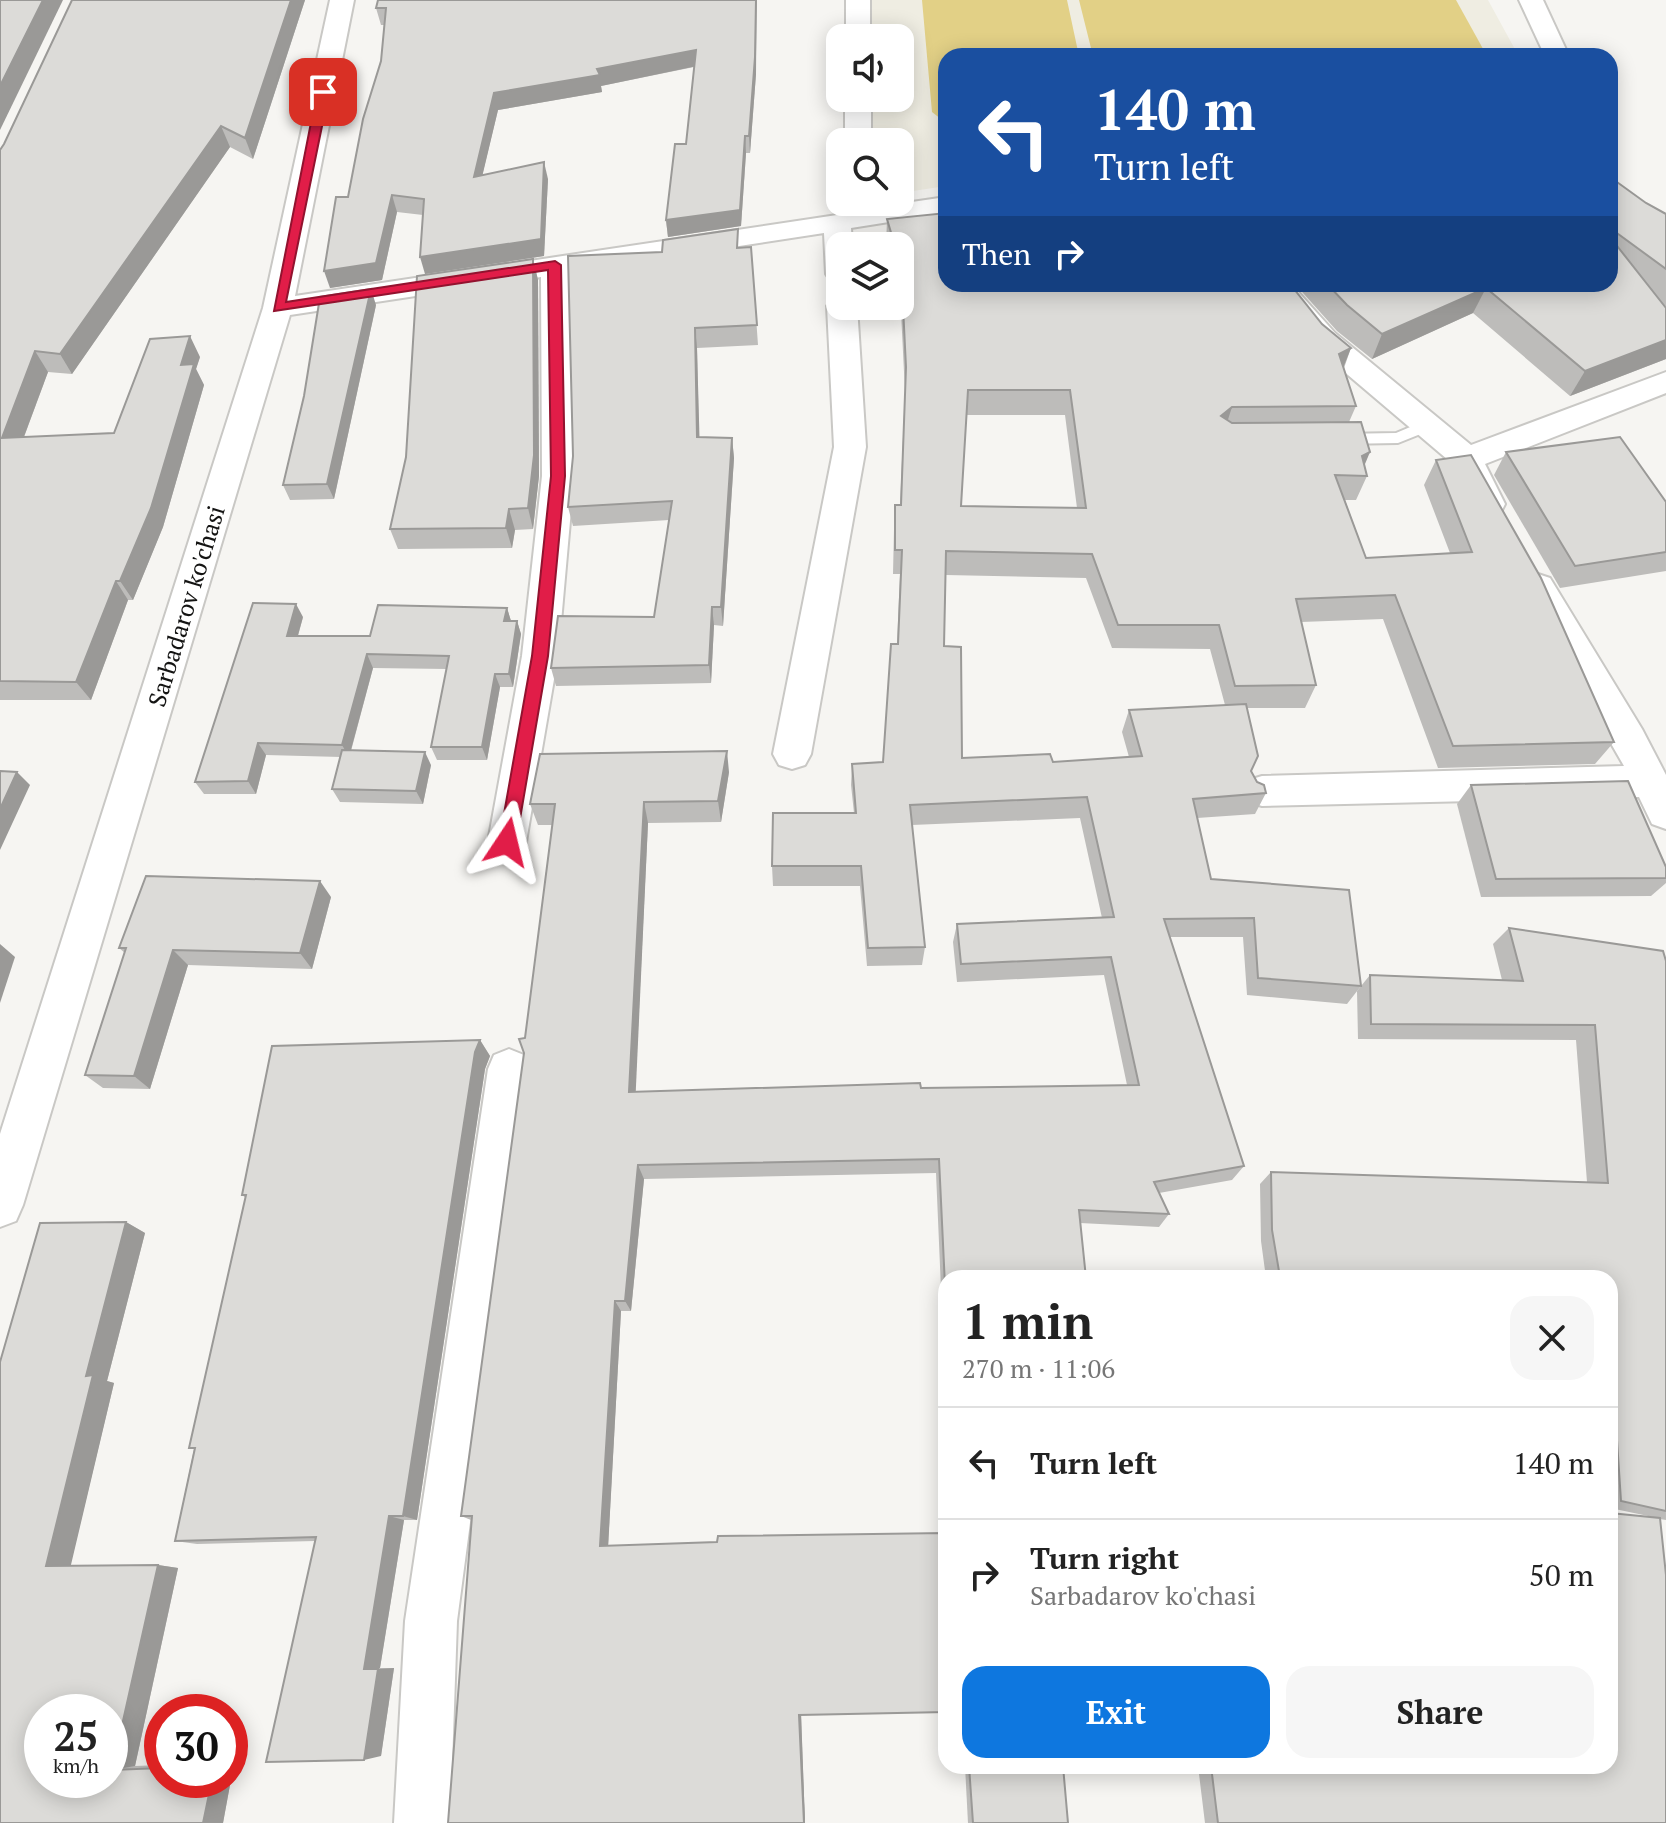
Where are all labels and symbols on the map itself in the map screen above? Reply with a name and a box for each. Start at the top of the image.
pin [289,58,357,126]
street label: Sarbadarov ko'chasi [140,502,232,710]
position arrow [465,800,549,884]
speed limit sign: 30 [144,1694,248,1798]

